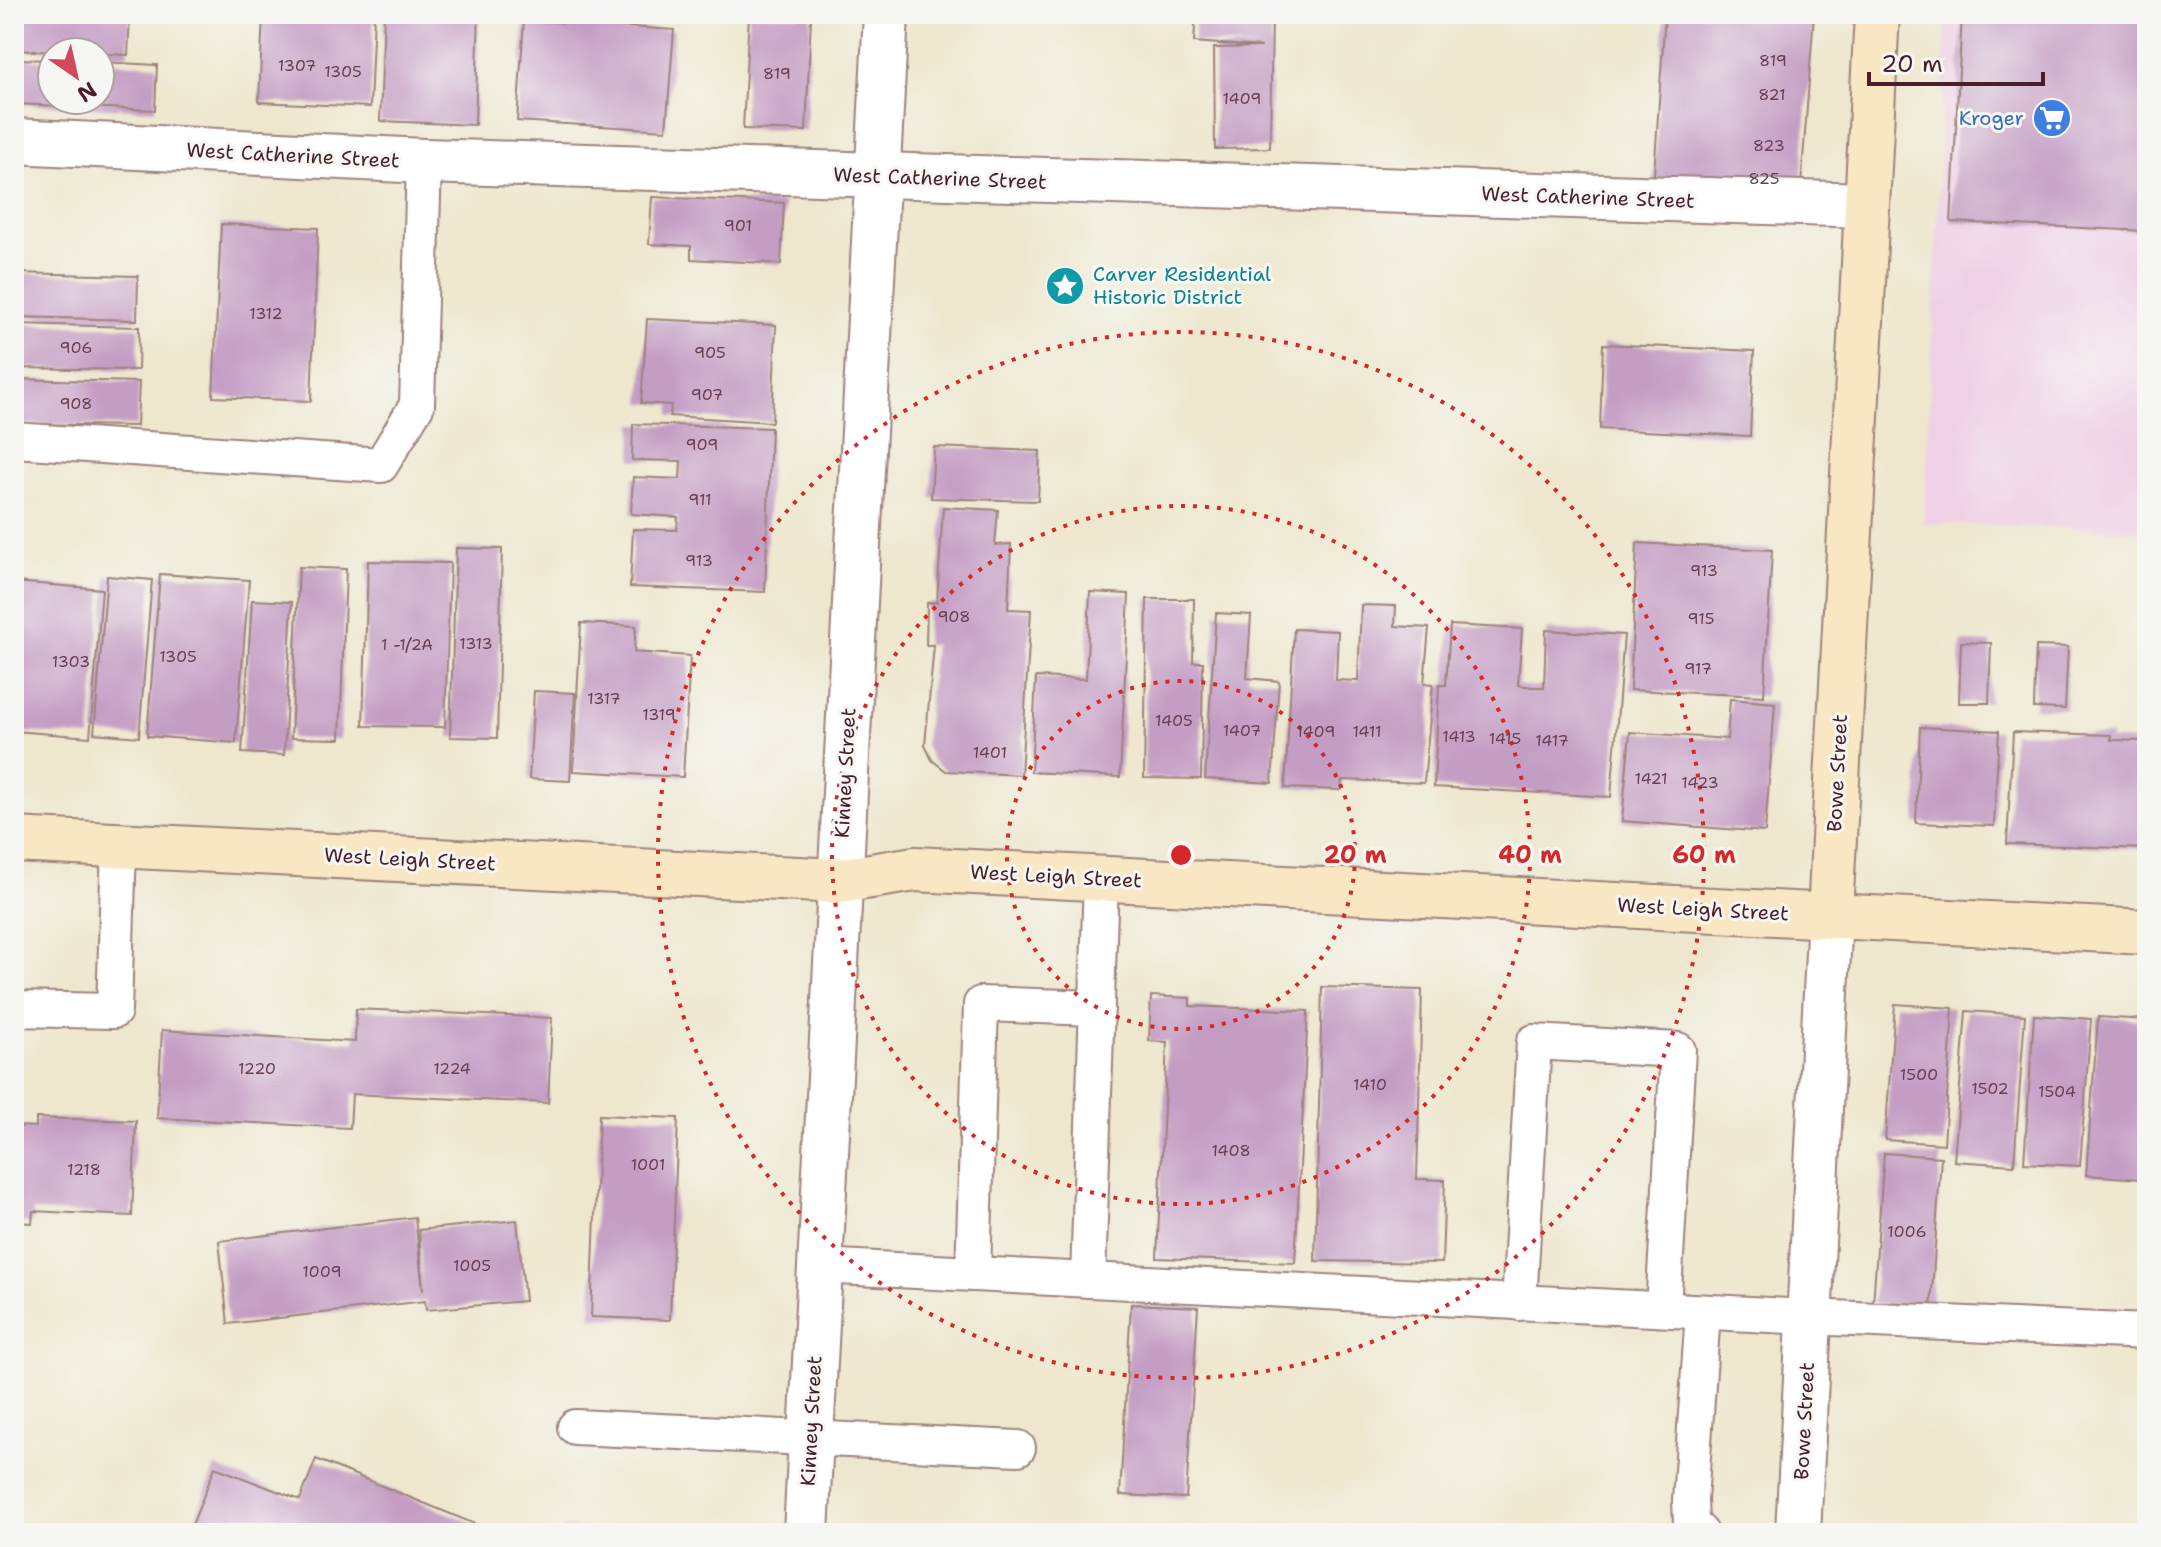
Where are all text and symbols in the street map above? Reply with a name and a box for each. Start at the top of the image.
north arrow [36,36,116,116]
scale bar [1869,36,2043,86]
text: 20 m [1881,48,1943,80]
house number: 819 [1759,50,1787,71]
house number: 1307 [278,55,316,76]
house number: 1305 [324,61,362,82]
house number: 819 [763,63,791,84]
text: N [72,75,102,109]
house number: 821 [1758,84,1786,105]
house number: 1409 [1222,88,1262,109]
supermarket icon: Kroger [2031,97,2073,139]
place label: Kroger [1959,105,2024,131]
house number: 823 [1753,135,1785,156]
street label: West Catherine Street [186,136,400,174]
street label: West Catherine Street [833,161,1047,195]
house number: 825 [1749,168,1779,189]
street label: West Catherine Street [1481,180,1695,214]
house number: 901 [724,215,752,236]
place label: Carver Residential Historic District [1093,261,1271,310]
place icon: Carver Residential Historic District [1044,265,1086,307]
house number: 1312 [249,303,283,324]
house number: 906 [59,337,93,358]
house number: 905 [694,342,726,363]
house number: 907 [691,384,723,405]
house number: 908 [59,393,93,414]
house number: 909 [686,434,718,455]
house number: 911 [688,489,712,510]
house number: 913 [685,550,713,571]
house number: 913 [1690,560,1718,581]
house number: 908 [937,606,971,627]
house number: 915 [1688,608,1714,629]
house number: 1313 [459,633,493,654]
house number: 1 -1/2A [381,634,433,655]
house number: 1305 [159,646,197,667]
house number: 1303 [52,651,90,672]
house number: 917 [1684,658,1712,679]
house number: 1317 [587,688,621,709]
house number: 1319 [642,704,676,725]
street label: Kinney Street [829,707,861,839]
house number: 1405 [1155,710,1193,731]
street label: Bowe Street [1821,714,1853,832]
house number: 1407 [1223,720,1261,741]
house number: 1409 [1296,721,1336,742]
house number: 1411 [1352,721,1382,742]
house number: 1413 [1442,726,1476,747]
house number: 1415 [1489,728,1521,749]
house number: 1417 [1535,730,1569,751]
house number: 1401 [973,742,1007,763]
house number: 1421 [1634,768,1668,789]
house number: 1423 [1681,772,1719,793]
text: 20 m [1323,839,1387,871]
text: 40 m [1498,839,1562,871]
text: 60 m [1672,839,1736,871]
centre of rings [1167,841,1195,869]
street label: West Leigh Street [323,842,497,876]
street label: West Leigh Street [969,859,1143,893]
street label: West Leigh Street [1616,892,1790,926]
house number: 1220 [238,1058,276,1079]
house number: 1224 [433,1058,471,1079]
house number: 1500 [1900,1064,1938,1085]
house number: 1410 [1353,1074,1387,1095]
house number: 1502 [1971,1078,2009,1099]
house number: 1504 [2038,1081,2076,1102]
house number: 1408 [1211,1140,1251,1161]
house number: 1001 [631,1154,665,1175]
house number: 1218 [67,1159,101,1180]
house number: 1006 [1887,1221,1927,1242]
house number: 1005 [453,1255,491,1276]
house number: 1009 [302,1261,342,1282]
street label: Kinney Street [795,1355,827,1487]
street label: Bowe Street [1788,1362,1820,1480]

